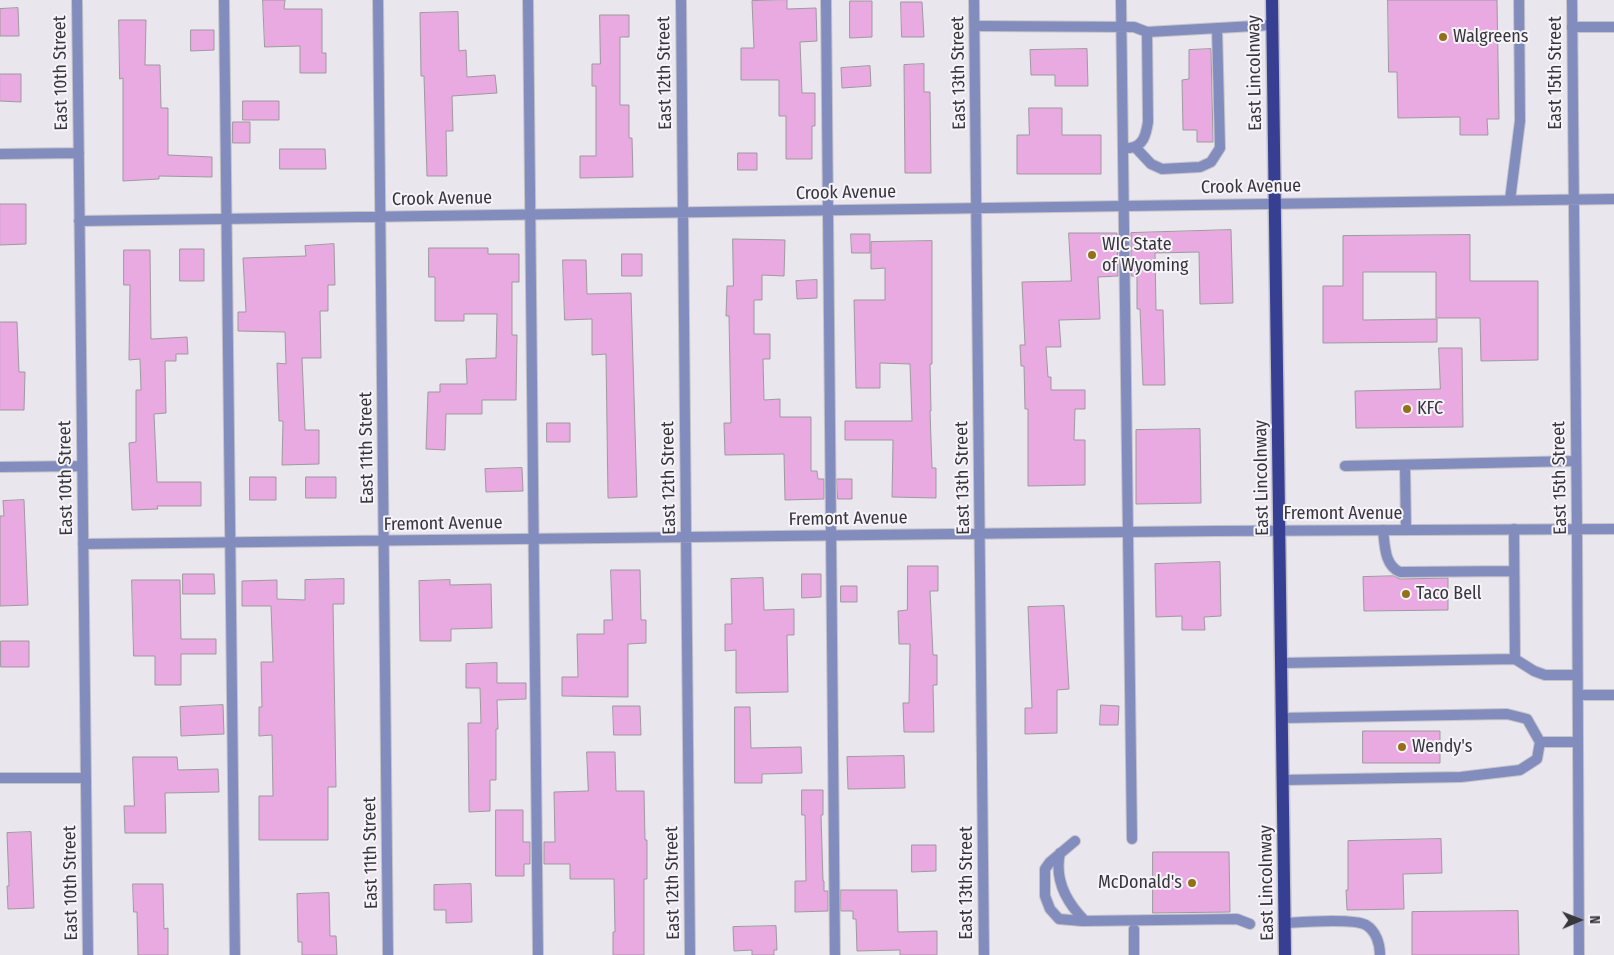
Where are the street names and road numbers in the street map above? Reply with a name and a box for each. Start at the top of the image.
street label: East 10th Street [49,15,73,131]
street label: East Lincolnway [1243,15,1267,131]
street label: East 12th Street [653,16,677,130]
street label: East 13th Street [947,16,971,130]
street label: East 15th Street [1545,16,1567,130]
street label: Crook Avenue [1201,175,1301,199]
street label: Crook Avenue [796,181,896,205]
street label: Crook Avenue [392,187,492,211]
street label: East 11th Street [355,392,379,504]
street label: East 10th Street [54,420,78,536]
street label: East Lincolnway [1250,420,1274,536]
street label: East 12th Street [657,421,681,535]
street label: East 13th Street [951,421,975,535]
street label: East 15th Street [1548,421,1572,535]
street label: Fremont Avenue [1284,503,1402,525]
street label: Fremont Avenue [788,507,908,531]
street label: Fremont Avenue [383,512,503,536]
street label: East 11th Street [359,797,383,909]
street label: East 10th Street [59,825,83,941]
street label: East Lincolnway [1255,825,1279,941]
street label: East 12th Street [661,826,685,940]
street label: East 13th Street [956,826,978,940]

